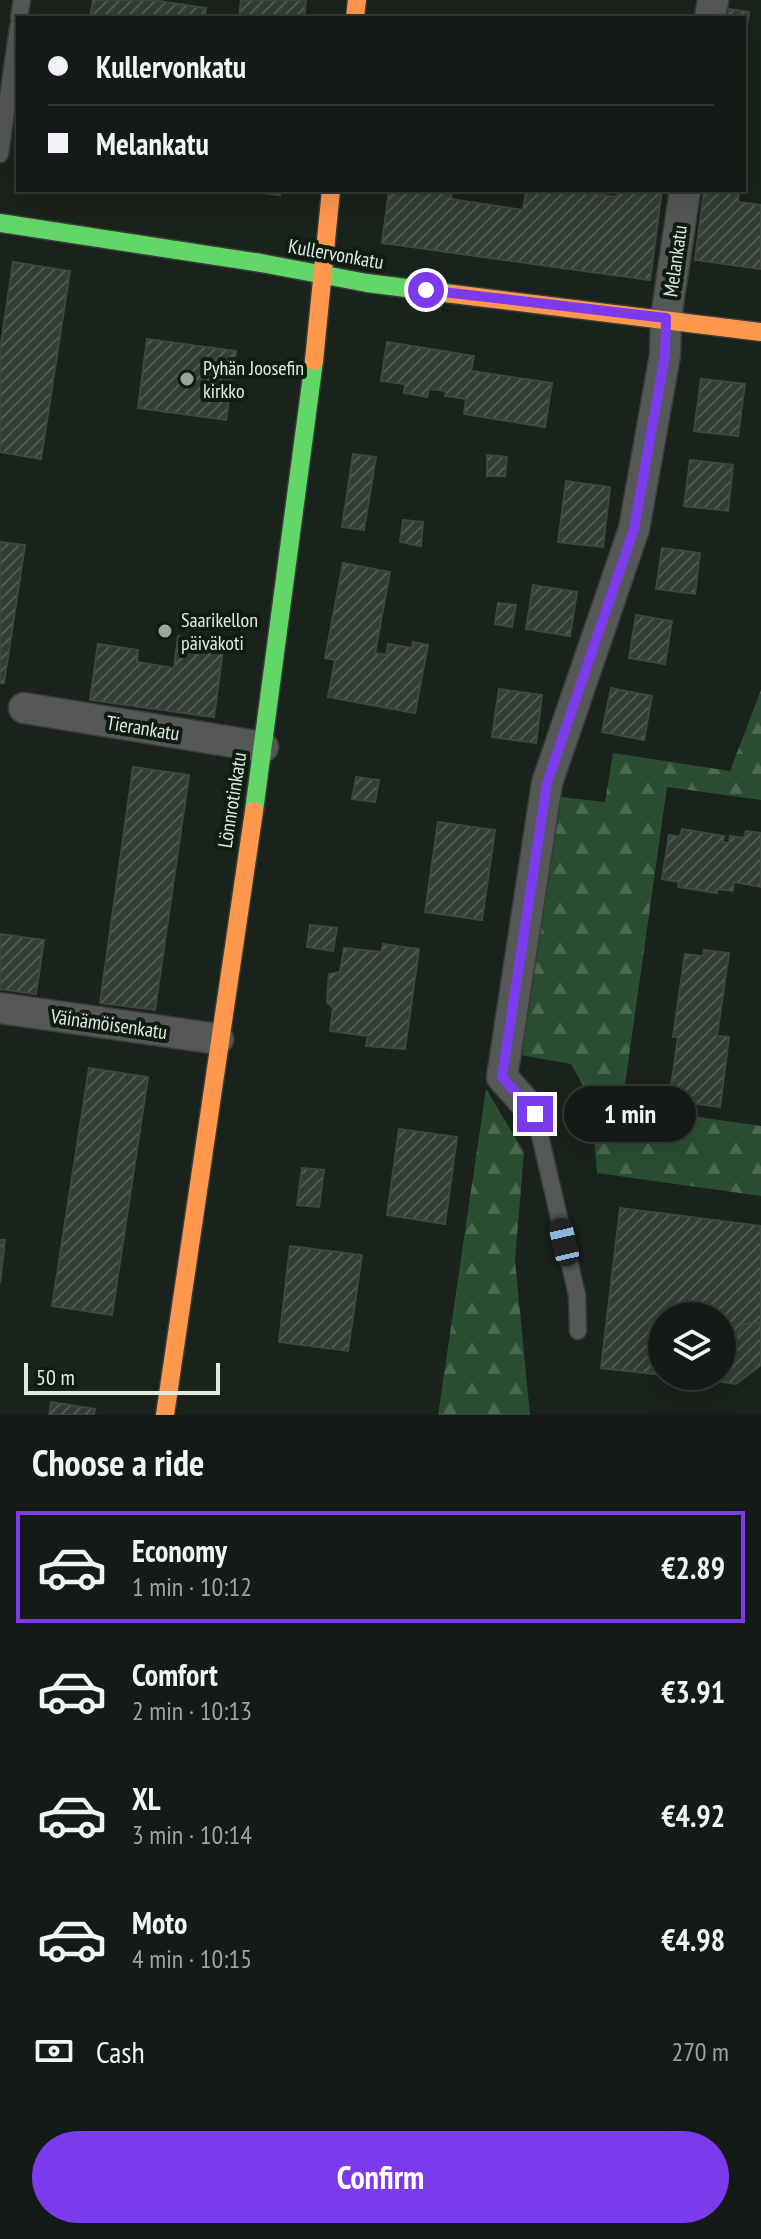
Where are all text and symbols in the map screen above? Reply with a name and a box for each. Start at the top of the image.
text: Kullervonkatu [96,47,246,86]
text: Melankatu [96,124,209,163]
street label: Melankatu [657,223,693,299]
street label: Kullervonkatu [286,233,386,275]
route start [408,272,444,308]
place label: Pyhän Joosefin kirkko [203,355,304,404]
marker: Pyhän Joosefin kirkko [178,370,196,388]
place label: Saarikellon päiväkoti [181,607,258,656]
marker: Saarikellon päiväkoti [156,622,174,640]
street label: Tierankatu [105,709,181,747]
street label: Lönnrotinkatu [212,750,252,850]
street label: Väinämöisenkatu [48,1003,169,1045]
callout: 1 min [563,1086,695,1142]
route end [517,1096,553,1132]
text: 1 min [604,1097,656,1130]
car [547,1216,581,1268]
map controls [648,1302,736,1390]
button: layers [648,1302,736,1390]
scale bar [24,1359,220,1395]
text: 50 m [36,1363,75,1391]
text: Choose a ride [32,1439,204,1486]
icon: car [36,1531,108,1603]
text: Economy [132,1531,227,1570]
text: €2.89 [661,1548,725,1587]
text: 1 min · 10:12 [132,1570,252,1603]
icon: car [36,1655,108,1727]
text: Comfort [132,1655,218,1694]
text: €3.91 [661,1672,725,1711]
text: 2 min · 10:13 [132,1694,252,1727]
icon: car [36,1779,108,1851]
text: XL [132,1779,161,1818]
text: €4.92 [661,1796,725,1835]
text: 3 min · 10:14 [132,1818,252,1851]
icon: car [36,1903,108,1975]
text: Moto [132,1903,187,1942]
text: €4.98 [661,1920,725,1959]
text: 4 min · 10:15 [132,1942,252,1975]
icon: cash [32,2029,76,2073]
text: Cash [96,2032,145,2071]
text: 270 m [671,2035,729,2068]
button: Confirm [32,2131,729,2223]

